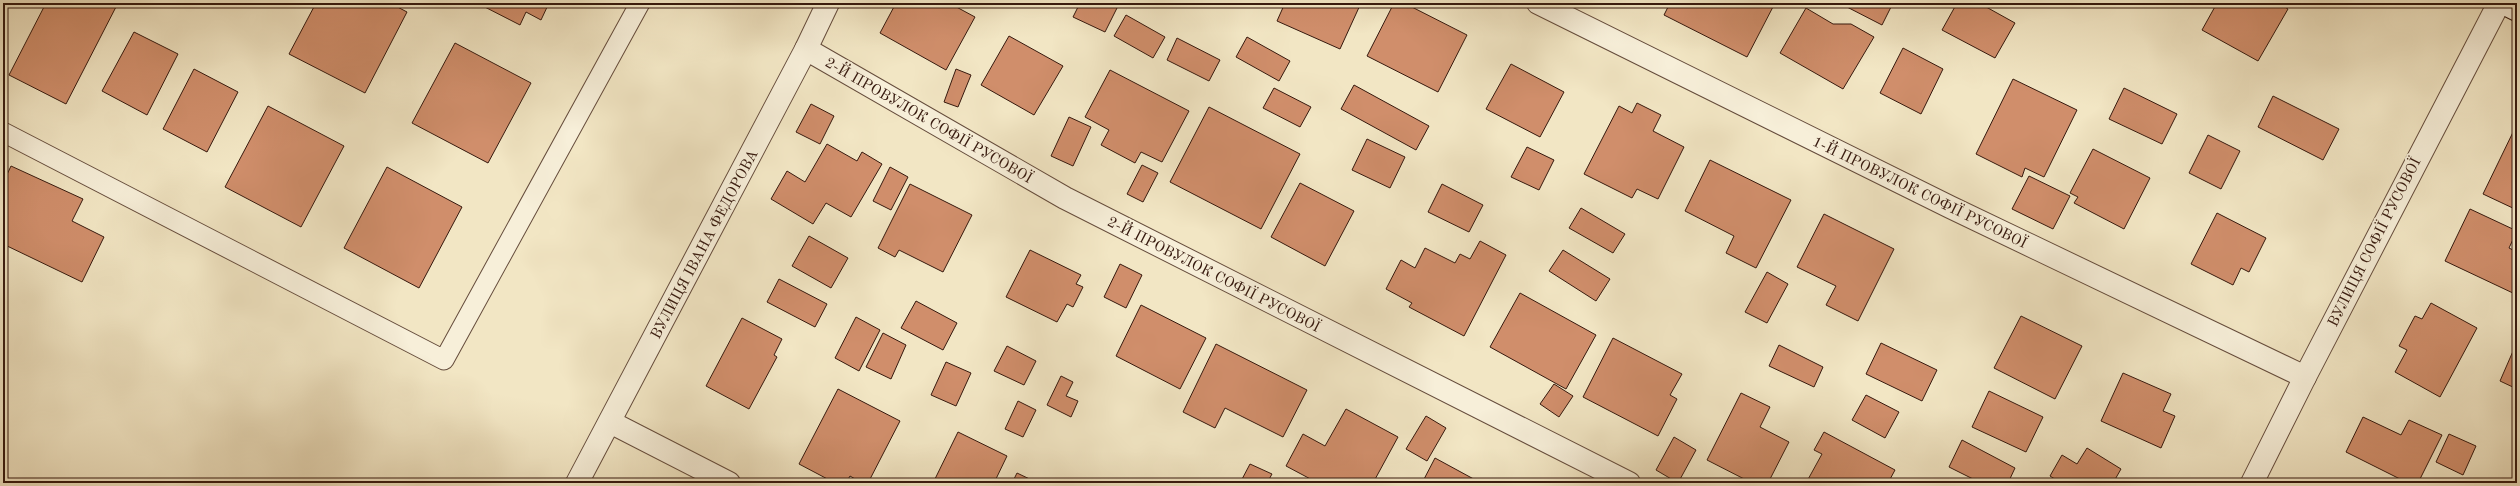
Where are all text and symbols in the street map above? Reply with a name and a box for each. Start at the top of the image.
street label: 2-Й ПРОВУЛОК СОФІЇ РУСОВОЇ [822,52,1037,187]
street label: 1-Й ПРОВУЛОК СОФІЇ РУСОВОЇ [1810,131,2031,252]
street label: ВУЛИЦЯ ІВАНА ФЕДОРОВА [649,147,762,342]
street label: ВУЛИЦЯ СОФІЇ РУСОВОЇ [2323,154,2425,330]
street label: 2-Й ПРОВУЛОК СОФІЇ РУСОВОЇ [1105,211,1324,336]

